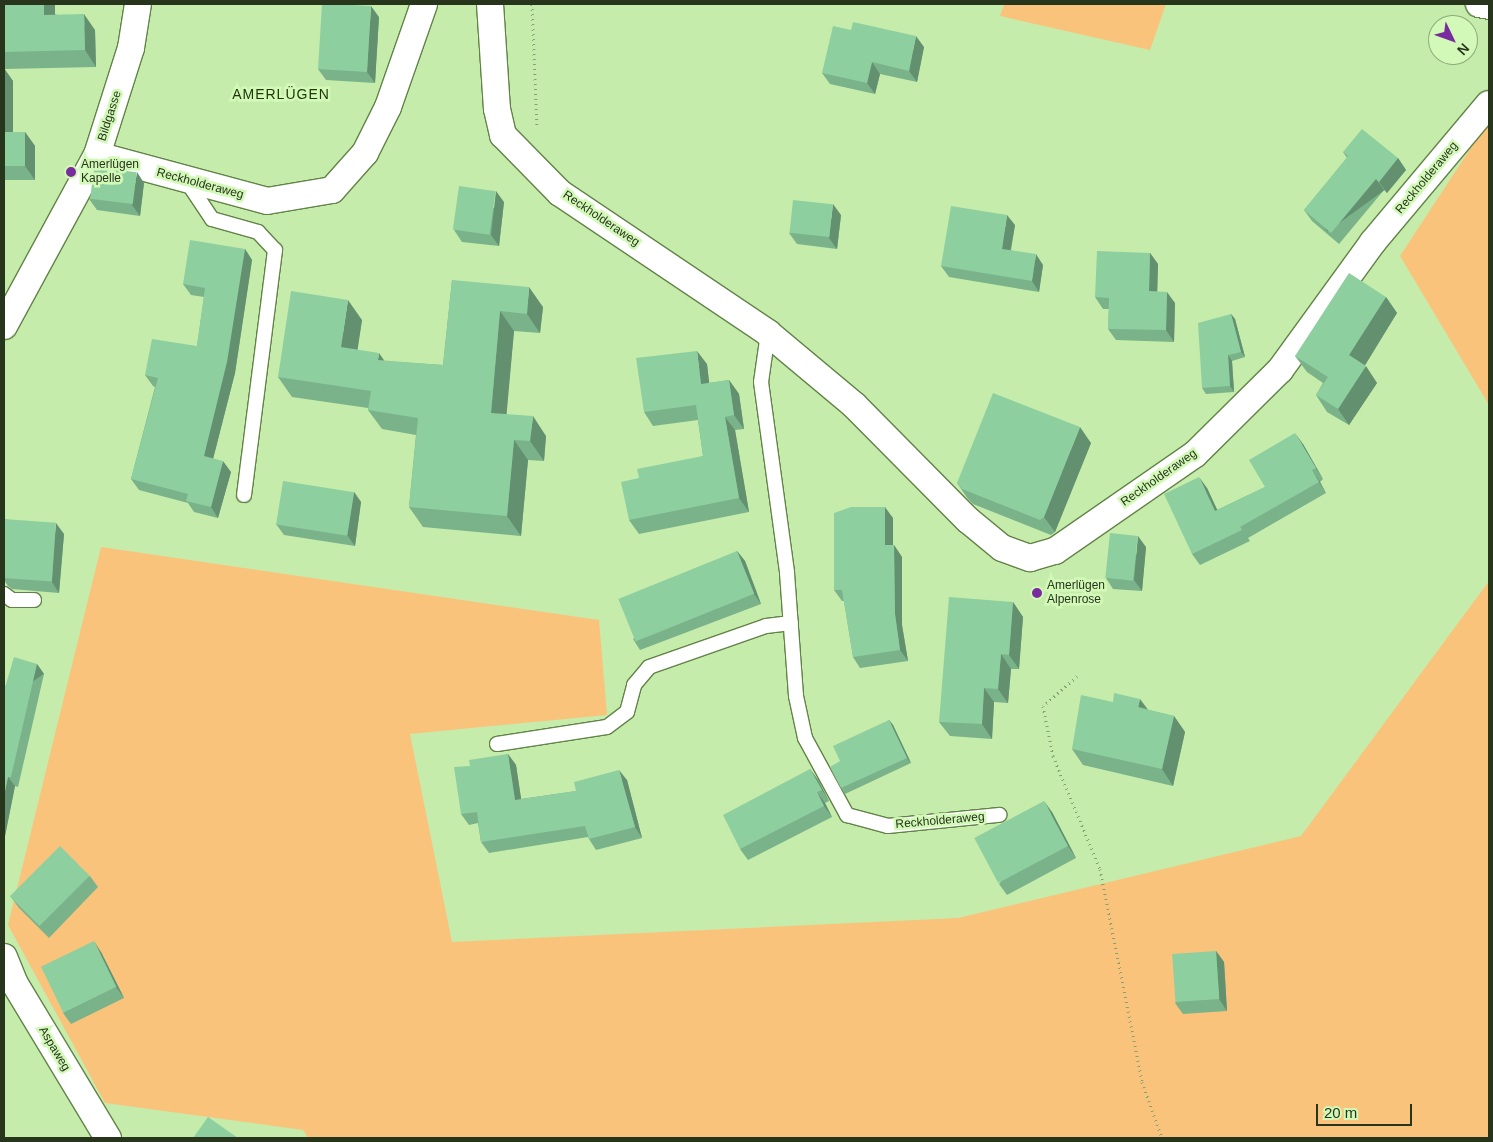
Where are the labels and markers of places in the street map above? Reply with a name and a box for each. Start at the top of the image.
place label: Amerlügen Kapelle [81,158,139,186]
marker: Amerlügen Kapelle [65,166,77,178]
place label: Amerlügen Alpenrose [1047,579,1105,607]
marker: Amerlügen Alpenrose [1031,587,1043,599]

